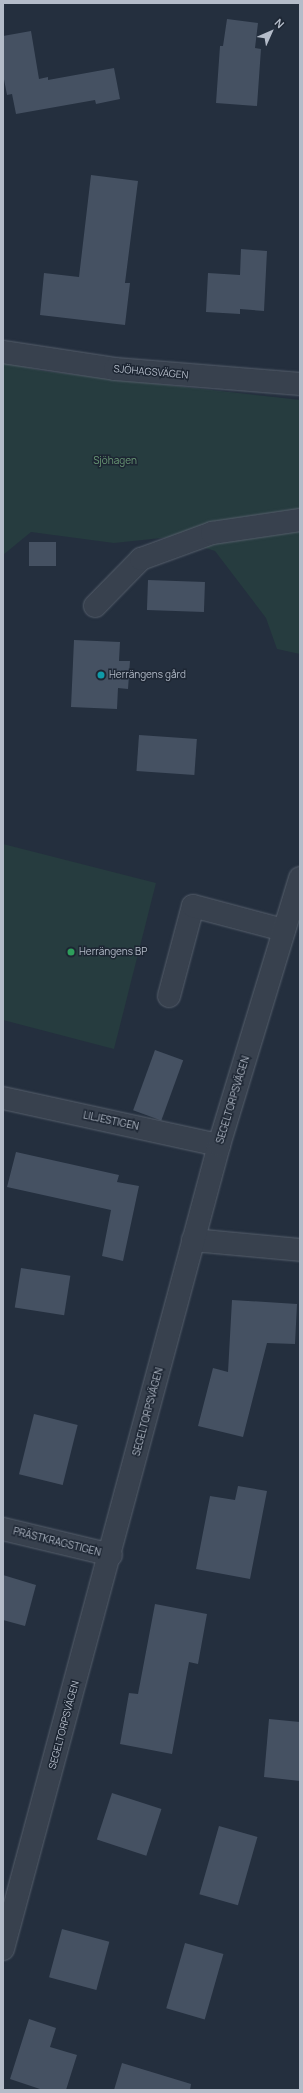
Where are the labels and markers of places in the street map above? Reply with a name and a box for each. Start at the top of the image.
place label: Herrängens gård [109,669,186,681]
marker: Herrängens gård [96,670,106,680]
place label: Herrängens BP [79,946,147,958]
marker: Herrängens BP [66,947,76,957]

